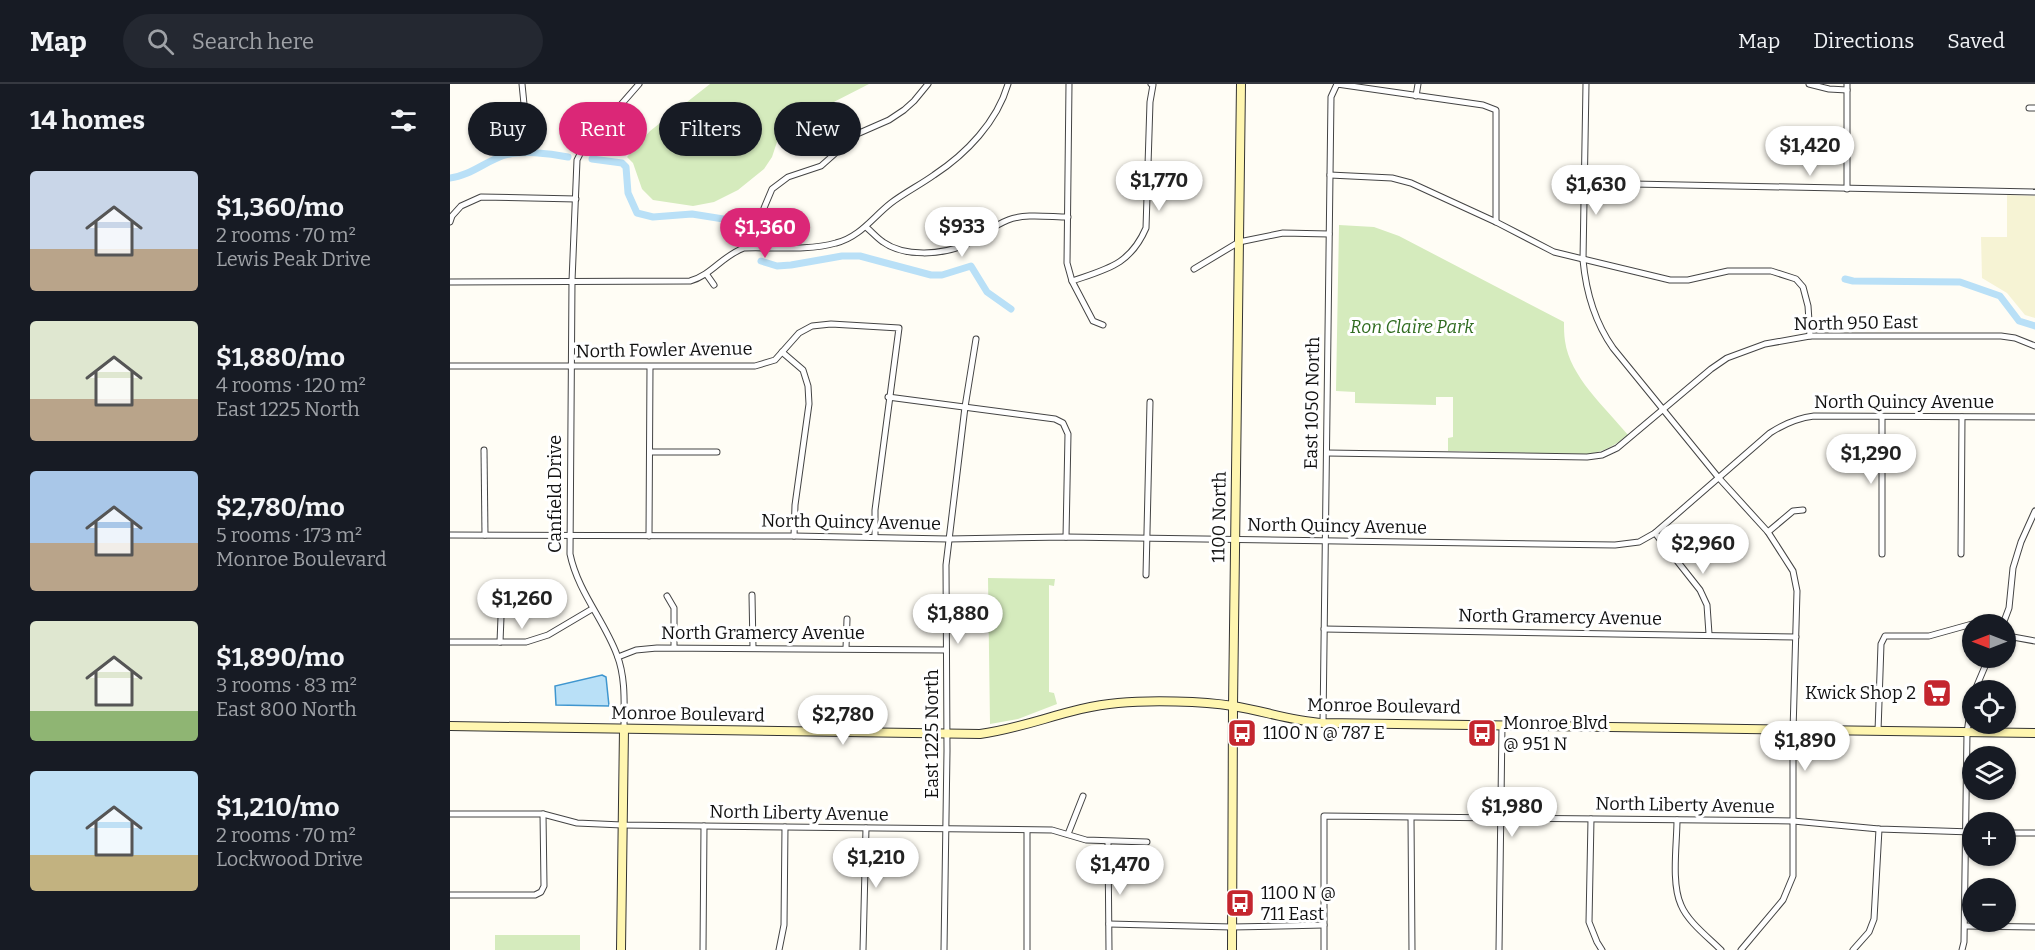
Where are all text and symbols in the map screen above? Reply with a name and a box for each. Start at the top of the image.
search box [123,14,543,68]
text: Map [30,25,87,58]
icon: search [144,25,177,58]
text: Search here [192,28,314,55]
text: Map [1738,28,1780,54]
text: Directions [1813,28,1914,54]
text: Saved [1947,28,2005,54]
chip: Buy [468,102,547,156]
chip: Rent [559,102,647,156]
chip: Filters [659,102,762,156]
chip: New [774,102,861,156]
icon: filters [387,104,420,137]
text: 14 homes [30,105,145,136]
pin: $1,420 [1761,126,1859,177]
text: $1,420 [1779,133,1841,157]
pin: $1,770 [1110,161,1208,212]
pin: $1,630 [1547,165,1645,216]
text: $1,770 [1130,168,1188,192]
text: $1,630 [1565,172,1627,196]
text: $1,360/mo [216,192,344,223]
icon: home [78,195,150,267]
pin: $933 [926,207,998,258]
pin: $1,360 [716,208,814,259]
text: $933 [939,214,985,238]
text: $1,360 [734,215,796,239]
text: 2 rooms · 70 m² [216,223,356,247]
text: Lewis Peak Drive [216,247,371,271]
street label: North 950 East [1794,311,1919,335]
park label: Ron Claire Park [1350,316,1474,338]
street label: East 1050 North [1300,336,1324,470]
street label: North Fowler Avenue [575,337,753,363]
text: $1,880/mo [216,342,345,373]
icon: home [78,345,150,417]
text: 4 rooms · 120 m² [216,373,366,397]
street label: North Quincy Avenue [1814,391,1994,413]
text: East 1225 North [216,397,360,421]
pin: $1,290 [1822,434,1920,485]
street label: Canfield Drive [544,435,566,553]
text: $1,290 [1840,441,1902,465]
street label: 1100 North [1207,471,1231,563]
text: $2,780/mo [216,492,345,523]
icon: home [78,495,150,567]
street label: North Quincy Avenue [761,509,941,535]
street label: North Quincy Avenue [1247,513,1427,539]
text: 5 rooms · 173 m² [216,523,362,547]
pin: $2,960 [1654,524,1752,575]
text: $2,960 [1671,531,1735,555]
text: Monroe Boulevard [216,547,387,571]
pin: $1,260 [473,579,571,630]
text: $1,260 [491,586,553,610]
pin: $1,880 [909,594,1007,645]
text: $1,880 [927,601,989,625]
street label: North Gramercy Avenue [1458,604,1662,630]
north arrow [1962,614,2016,668]
map controls [1962,614,2016,932]
street label: North Gramercy Avenue [661,622,865,644]
text: $1,890/mo [216,642,345,673]
icon: home [78,645,150,717]
street label: East 1225 North [921,669,943,799]
text: 3 rooms · 83 m² [216,673,357,697]
supermarket icon: Kwick Shop 2 [1921,677,1953,709]
button: locate [1962,680,2016,734]
place label: Kwick Shop 2 [1805,682,1916,704]
street label: Monroe Boulevard [1307,694,1461,718]
pin: $2,780 [794,695,892,746]
text: East 800 North [216,697,357,721]
street label: Monroe Boulevard [611,702,765,726]
text: $2,780 [812,702,874,726]
place label: Monroe Blvd @ 951 N [1503,712,1608,755]
bus stop icon: 1100 N @ 787 E [1226,717,1258,749]
bus stop icon: Monroe Blvd @ 951 N [1466,717,1498,749]
pin: $1,890 [1756,721,1854,772]
place label: 1100 N @ 787 E [1263,722,1385,744]
text: $1,890 [1774,728,1836,752]
button: layers [1962,746,2016,800]
pin: $1,980 [1463,787,1561,838]
text: $1,210/mo [216,792,340,823]
street label: North Liberty Avenue [1595,792,1775,818]
text: $1,980 [1481,794,1543,818]
icon: home [78,795,150,867]
street label: North Liberty Avenue [709,800,889,826]
button: + [1962,812,2016,866]
text: 2 rooms · 70 m² [216,823,356,847]
pin: $1,210 [827,838,925,889]
text: $1,210 [847,845,905,869]
pin: $1,470 [1071,845,1169,896]
text: Lockwood Drive [216,847,363,871]
text: $1,470 [1090,852,1150,876]
button: − [1962,878,2016,932]
place label: 1100 N @ 711 East [1261,882,1336,925]
bus stop icon: 1100 N @ 711 East [1224,887,1256,919]

